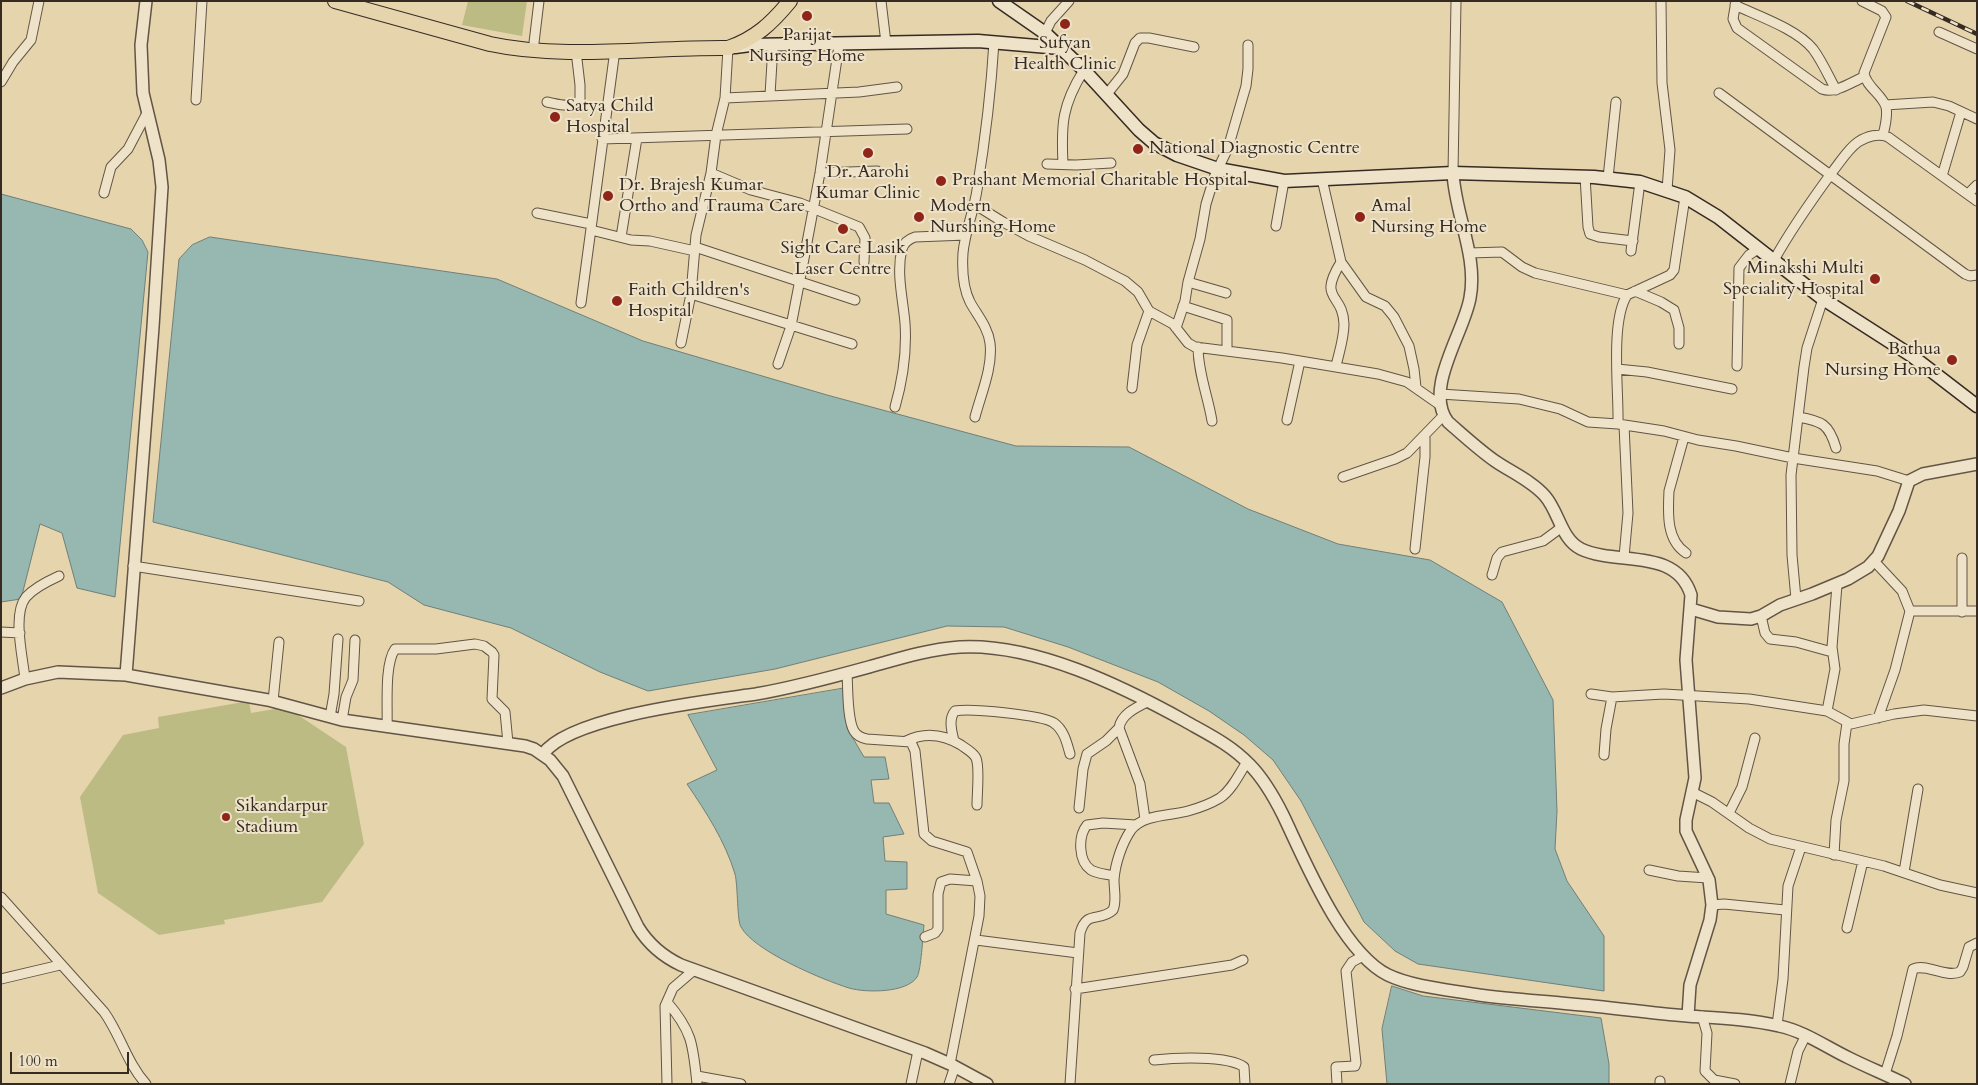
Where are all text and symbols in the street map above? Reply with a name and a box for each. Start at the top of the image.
marker: Parijat Nursing Home [800,9,814,23]
marker: Sufyan Health Clinic [1058,17,1072,31]
place label: Parijat Nursing Home [749,25,865,68]
place label: Sufyan Health Clinic [1014,33,1116,76]
place label: Satya Child Hospital [566,96,653,138]
marker: Satya Child Hospital [548,110,562,124]
place label: National Diagnostic Centre [1149,138,1360,160]
marker: National Diagnostic Centre [1131,142,1145,156]
marker: Dr. Aarohi Kumar Clinic [861,146,875,160]
place label: Dr. Aarohi Kumar Clinic [816,162,920,204]
place label: Prashant Memorial Charitable Hospital [952,170,1248,192]
marker: Prashant Memorial Charitable Hospital [934,174,948,188]
place label: Dr. Brajesh Kumar Ortho and Trauma Care [619,175,805,218]
marker: Dr. Brajesh Kumar Ortho and Trauma Care [601,189,615,203]
place label: Modern Nurshing Home [930,196,1056,238]
place label: Amal Nursing Home [1371,196,1487,238]
marker: Modern Nurshing Home [912,210,926,224]
marker: Amal Nursing Home [1353,210,1367,224]
marker: Sight Care Lasik Laser Centre [836,222,850,236]
place label: Sight Care Lasik Laser Centre [780,238,906,280]
place label: Minakshi Multi Speciality Hospital [1723,258,1864,300]
marker: Minakshi Multi Speciality Hospital [1868,272,1882,286]
place label: Faith Children's Hospital [628,280,749,322]
marker: Faith Children's Hospital [610,294,624,308]
place label: Bathua Nursing Home [1825,339,1941,382]
marker: Bathua Nursing Home [1945,353,1959,367]
place label: Sikandarpur Stadium [236,796,328,839]
marker: Sikandarpur Stadium [220,811,232,823]
scale bar [12,1042,131,1074]
text: 100 m [18,1051,58,1071]

